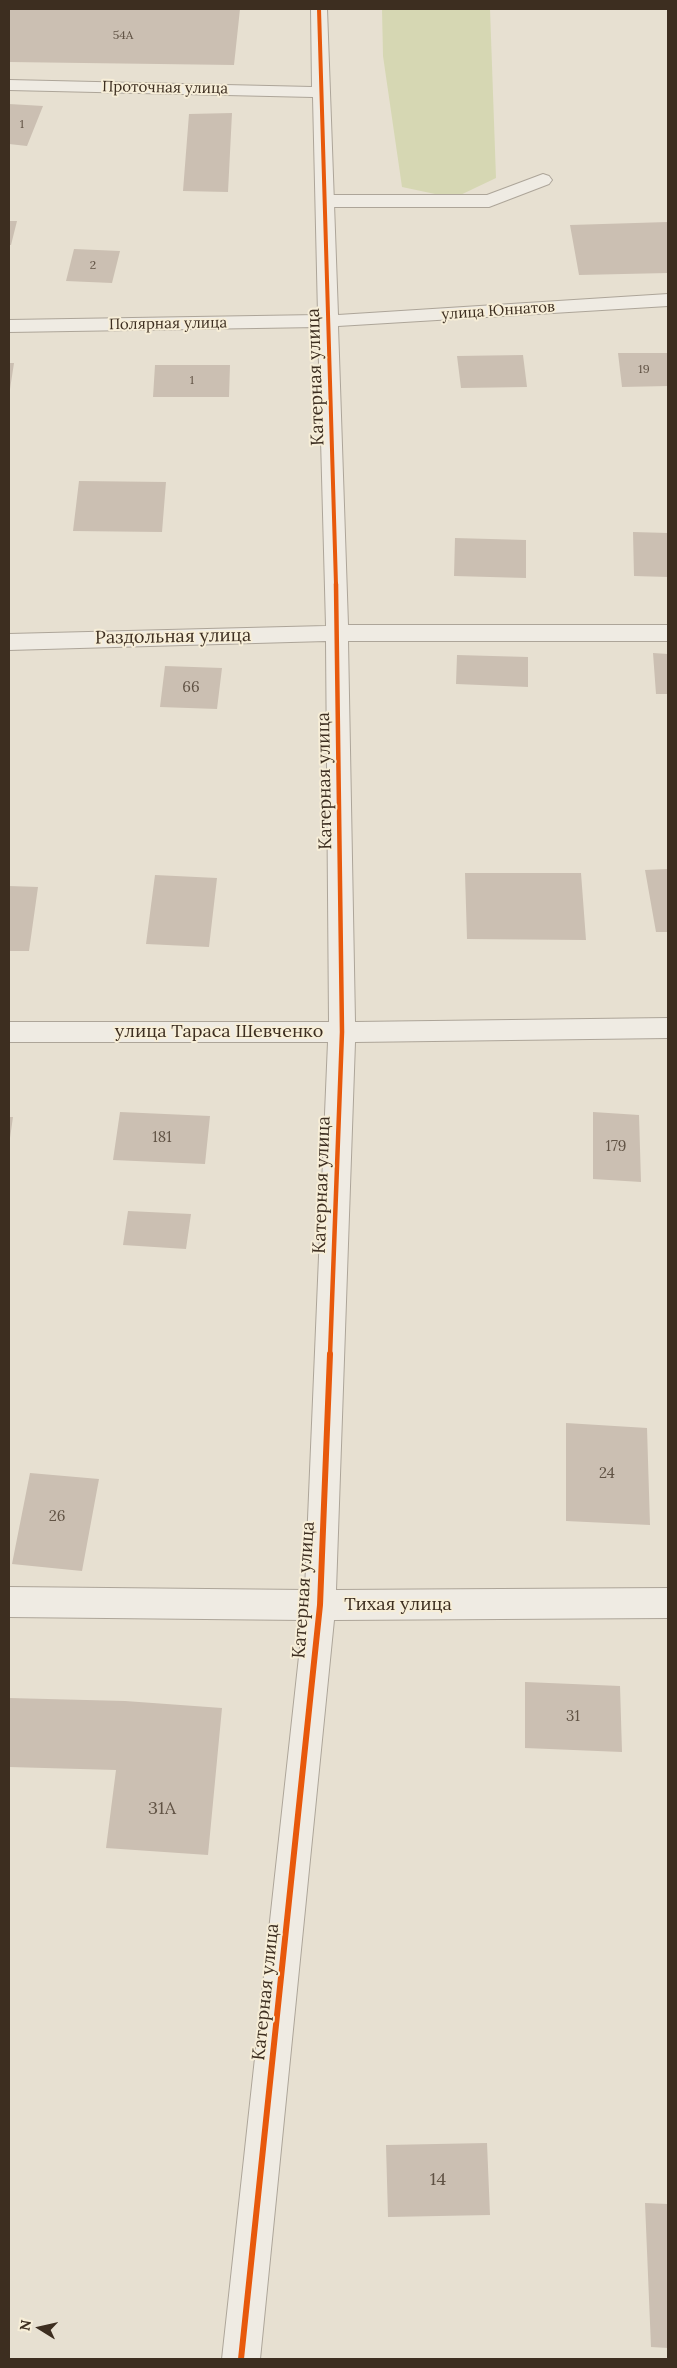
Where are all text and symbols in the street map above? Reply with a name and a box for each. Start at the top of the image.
house number: 54А [113,29,133,43]
street label: Проточная улица [102,78,228,98]
house number: 1 [20,118,24,132]
house number: 2 [90,259,96,273]
street label: улица Юннатов [441,298,555,324]
street label: Катерная улица [303,308,329,446]
street label: Полярная улица [109,314,227,334]
house number: 19 [638,363,650,377]
house number: 1 [190,374,194,388]
street label: Раздольная улица [95,625,251,649]
house number: 66 [182,679,200,697]
street label: Катерная улица [313,712,337,850]
street label: улица Тараса Шевченко [115,1021,323,1043]
street label: Катерная улица [309,1116,335,1254]
house number: 181 [152,1129,172,1147]
house number: 179 [605,1138,627,1156]
house number: 24 [599,1465,615,1483]
house number: 26 [49,1508,65,1526]
street label: Катерная улица [288,1521,320,1659]
street label: Тихая улица [344,1594,452,1616]
house number: 31 [566,1708,580,1726]
house number: 31А [148,1798,176,1820]
street label: Катерная улица [248,1922,284,2062]
house number: 14 [430,2169,446,2191]
north arrow [15,2303,65,2353]
text: N [15,2319,35,2332]

